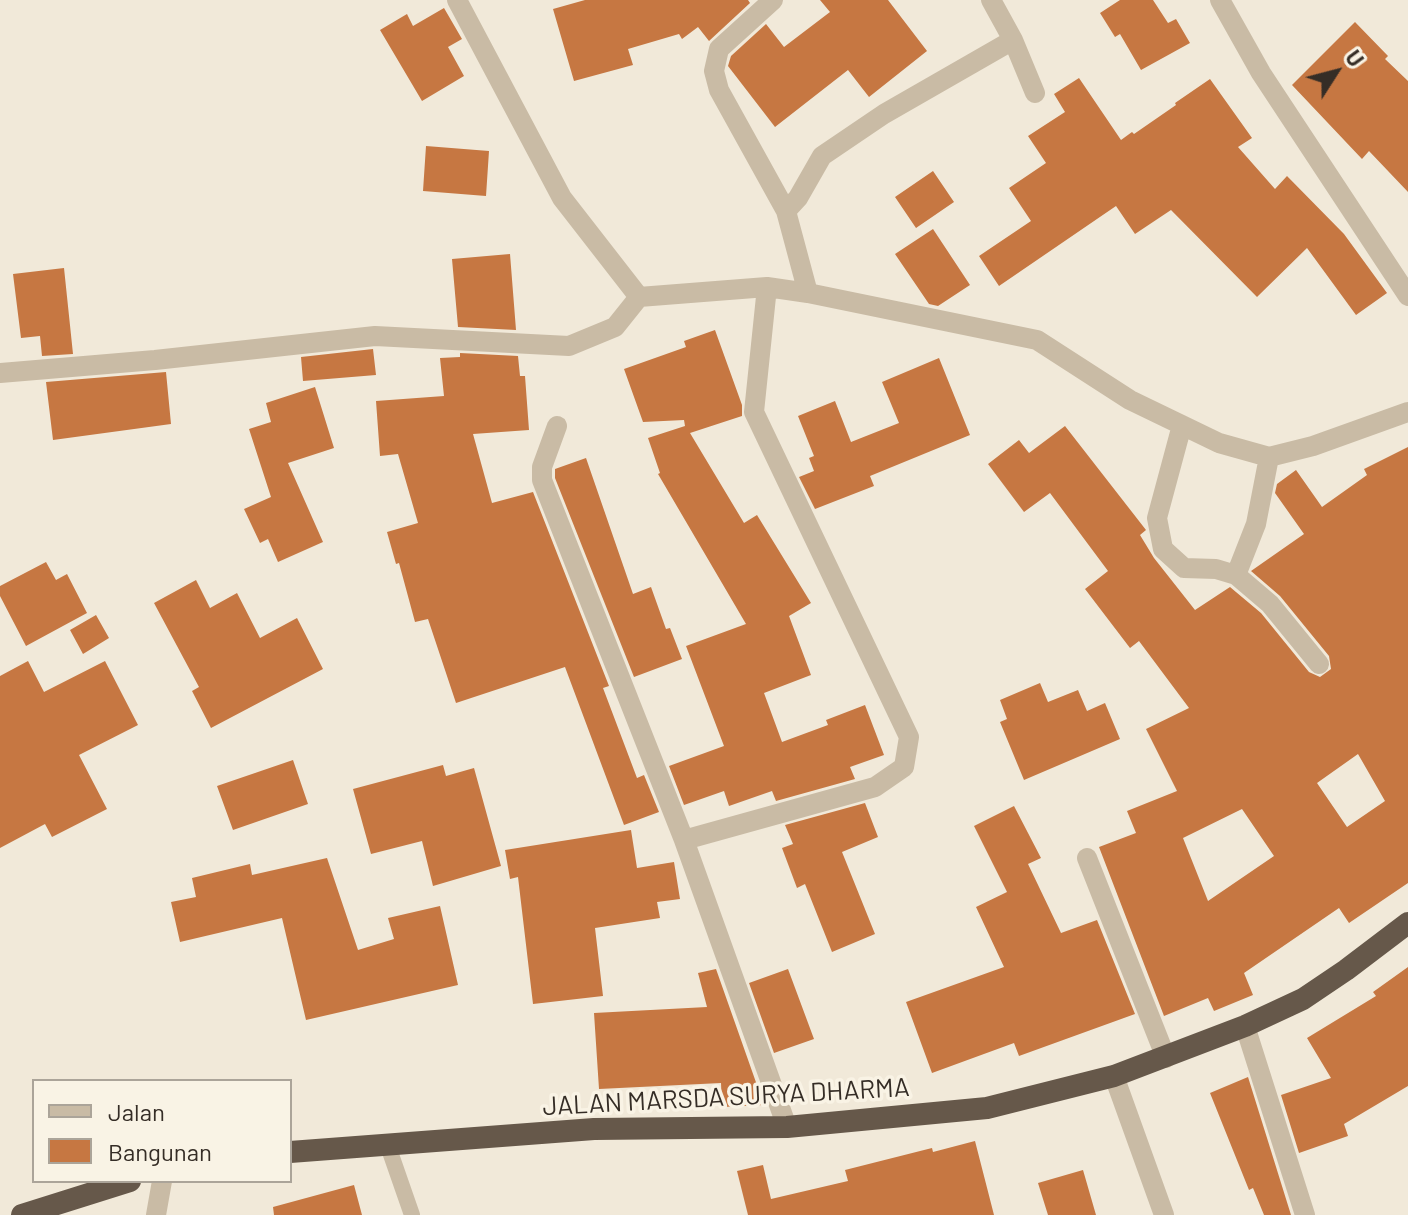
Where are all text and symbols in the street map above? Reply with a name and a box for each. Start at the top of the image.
north arrow [1296,32,1376,112]
text: U [1341,45,1370,71]
street label: JALAN MARSDA SURYA DHARMA [542,1072,910,1122]
legend [32,1079,292,1183]
text: Jalan [108,1097,165,1126]
text: Bangunan [108,1137,212,1166]

